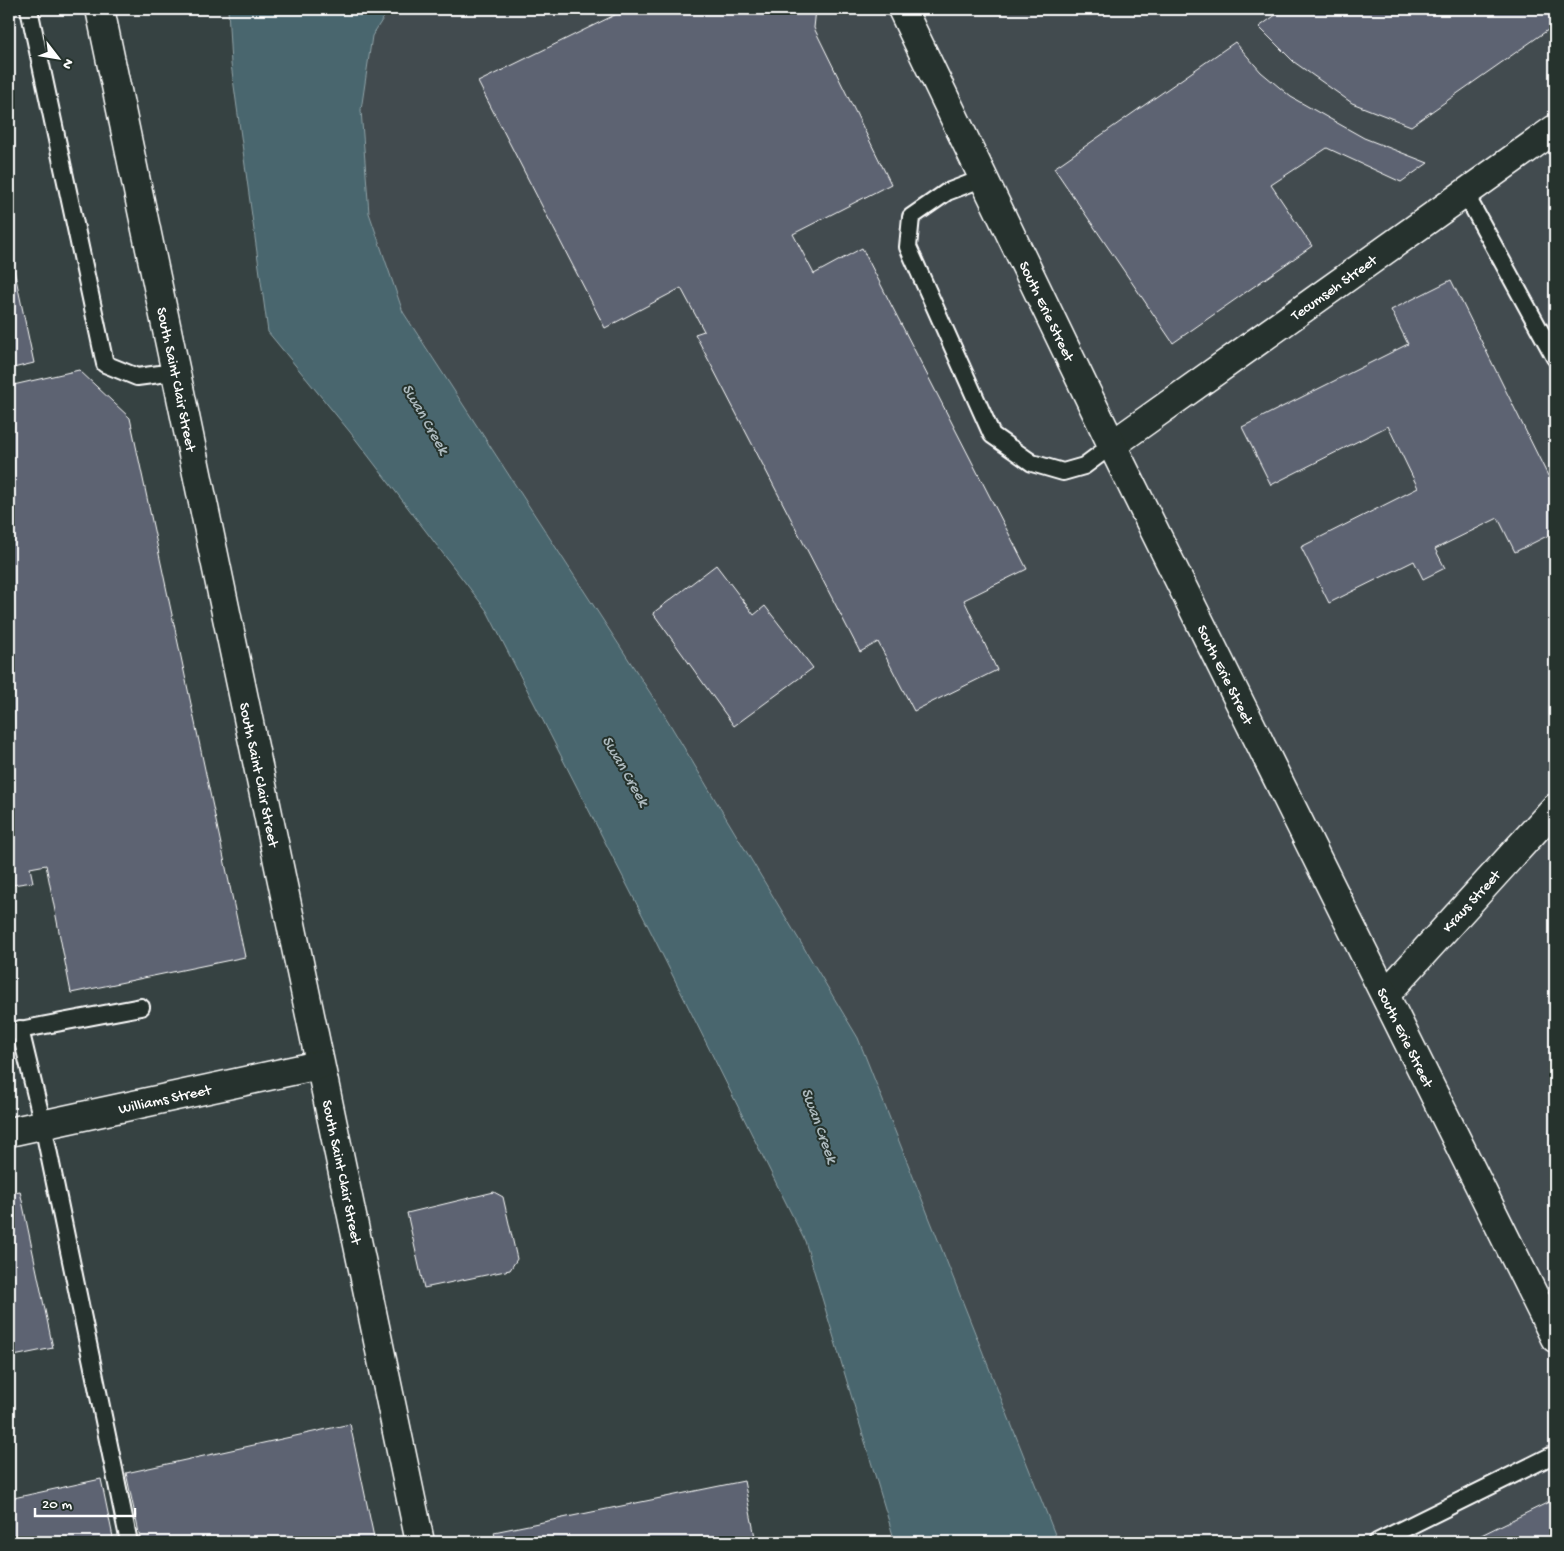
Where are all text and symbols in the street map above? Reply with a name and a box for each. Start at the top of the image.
north arrow [32,32,82,82]
text: N [57,55,77,72]
street label: Tecumseh Street [1287,251,1383,326]
street label: South Erie Street [1014,259,1078,366]
street label: South Saint Clair Street [151,306,199,455]
water label: Swan Creek [396,381,453,460]
street label: South Erie Street [1192,623,1257,730]
street label: South Saint Clair Street [234,701,282,850]
water label: Swan Creek [596,733,653,812]
street label: Kraus Street [1439,866,1506,937]
street label: South Erie Street [1372,985,1437,1093]
street label: Williams Street [117,1081,215,1119]
water label: Swan Creek [795,1086,841,1168]
street label: South Saint Clair Street [317,1099,365,1248]
scale bar [35,1486,135,1518]
text: 20 m [42,1496,72,1514]

